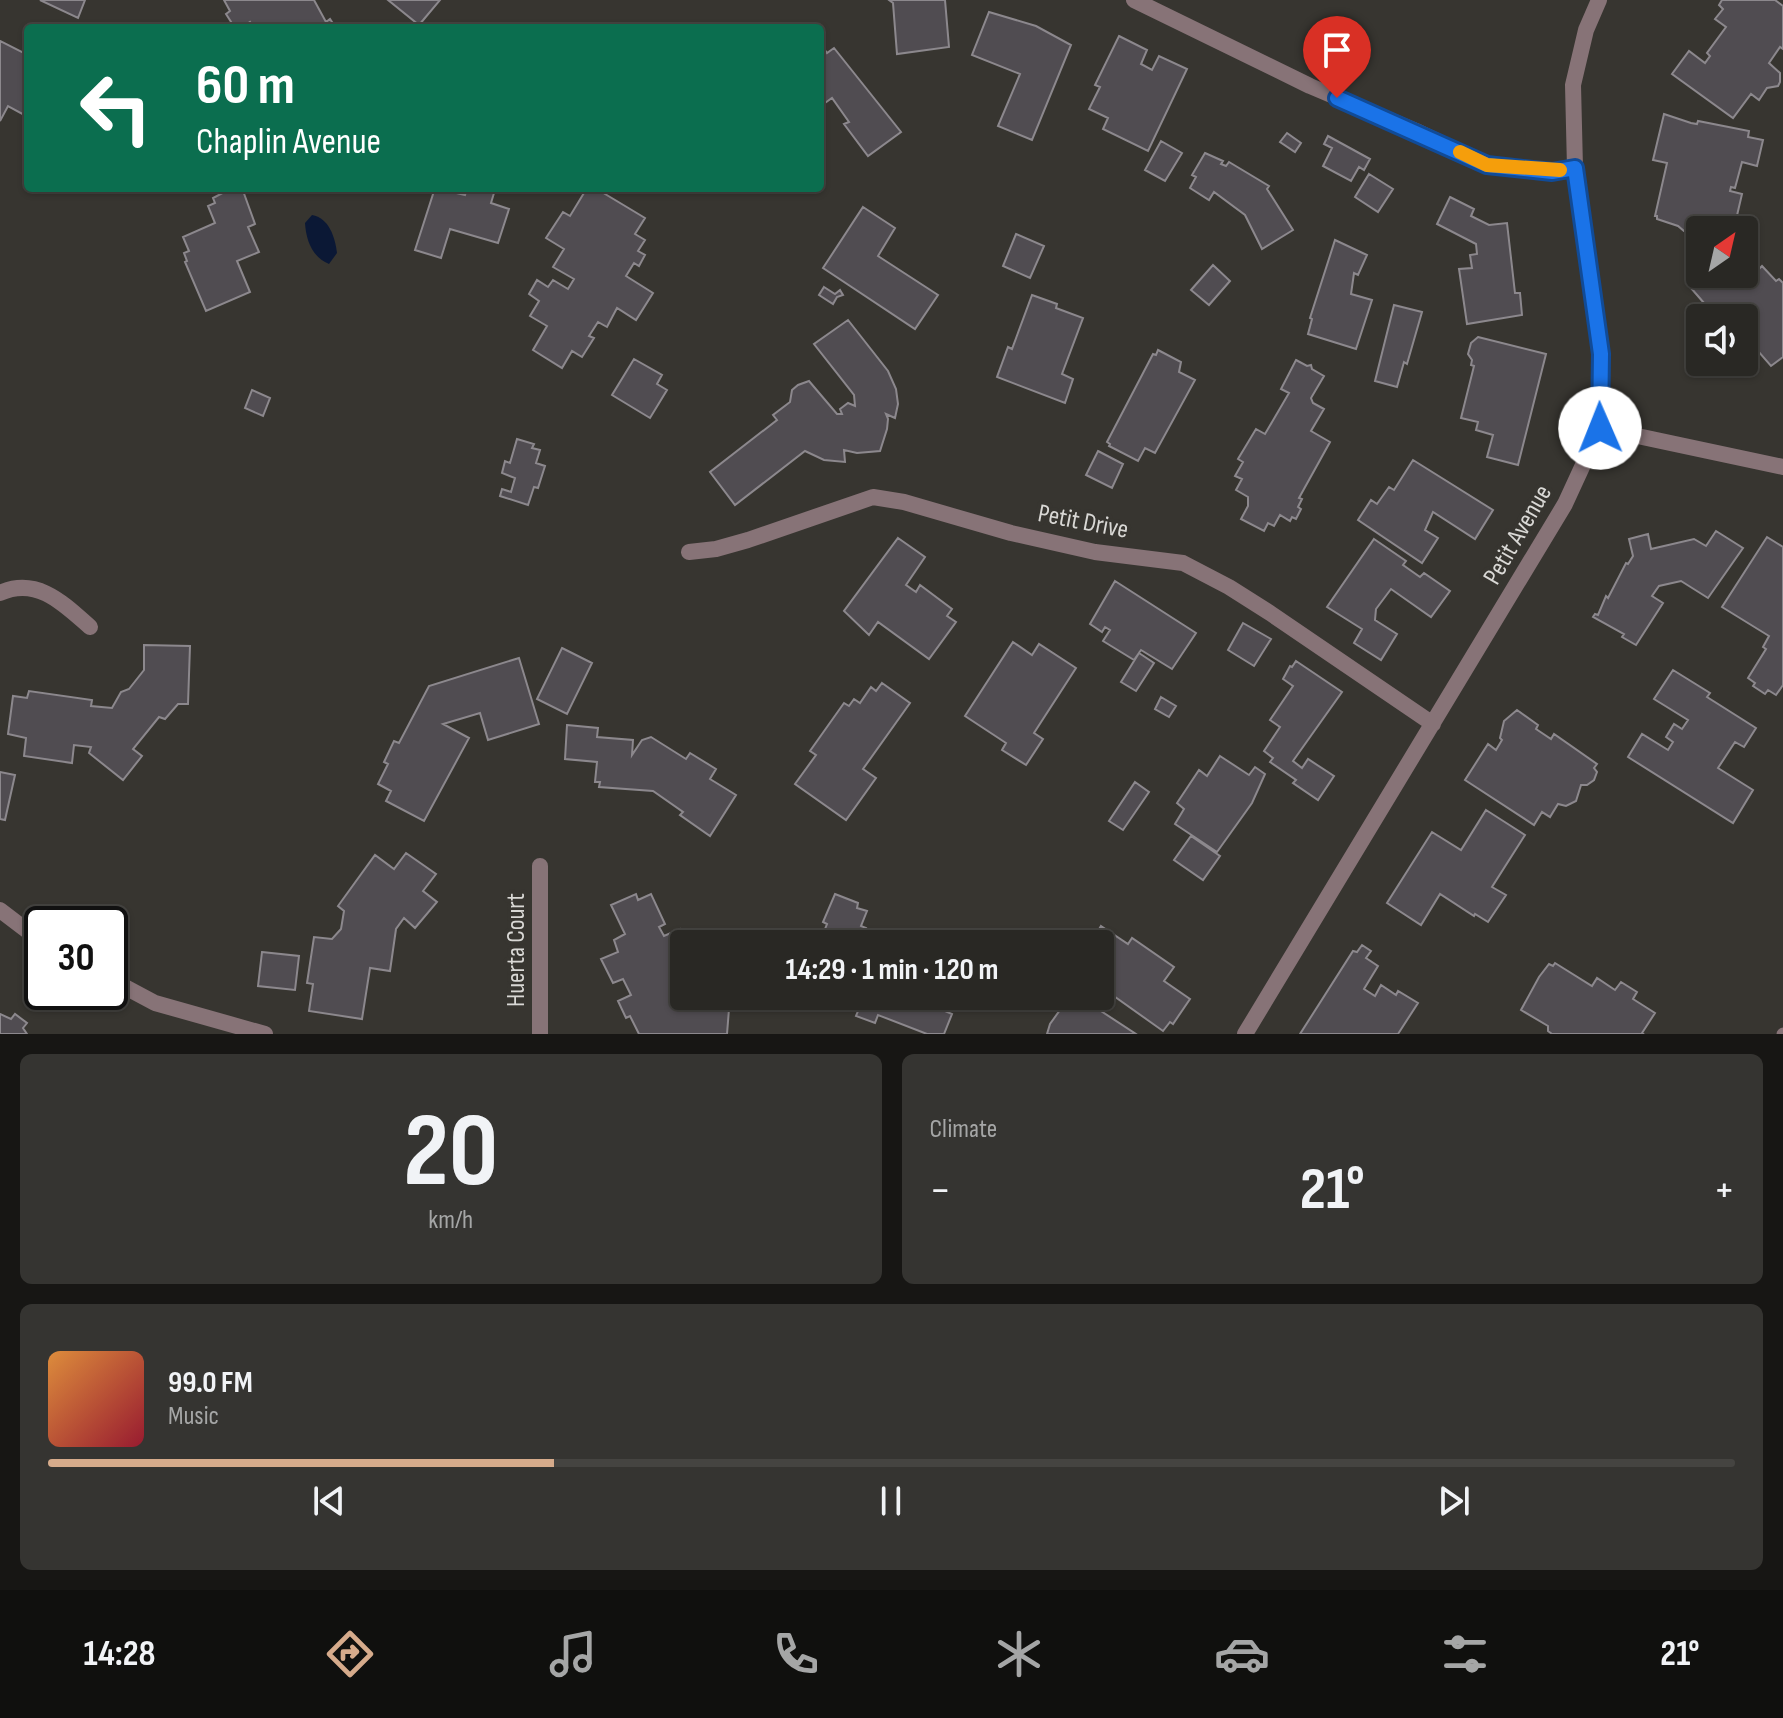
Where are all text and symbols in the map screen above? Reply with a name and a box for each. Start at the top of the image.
pin [1303,16,1371,98]
icon: arrive [1315,28,1359,72]
text: 60 m [196,53,295,120]
icon: left [64,56,168,160]
text: Chaplin Avenue [196,121,381,164]
north arrow [1686,216,1758,288]
map controls [1686,216,1758,376]
button: sound [1686,304,1758,376]
position arrow [1558,386,1642,470]
street label: Petit Avenue [1477,480,1559,590]
street label: Petit Drive [1035,498,1131,546]
street label: Huerta Court [501,893,532,1007]
speed limit sign: 30 [24,906,128,1010]
text: 14:29 · 1 min · 120 m [786,952,998,988]
text: 20 [403,1090,498,1215]
text: Climate [930,1114,997,1145]
text: 21° [1300,1154,1365,1226]
text: − [930,1164,951,1217]
text: + [1713,1164,1735,1217]
text: km/h [428,1205,473,1236]
text: 99.0 FM [168,1365,253,1401]
text: Music [168,1401,219,1432]
icon: previous [307,1479,351,1523]
icon: pause [869,1479,913,1523]
icon: next [1432,1479,1476,1523]
icon: directions [322,1626,378,1682]
icon: music [545,1626,601,1682]
icon: phone [768,1626,824,1682]
icon: climate [991,1626,1047,1682]
icon: car [1214,1626,1270,1682]
icon: filters [1437,1626,1493,1682]
text: 14:28 [83,1633,155,1676]
text: 21° [1660,1633,1699,1676]

